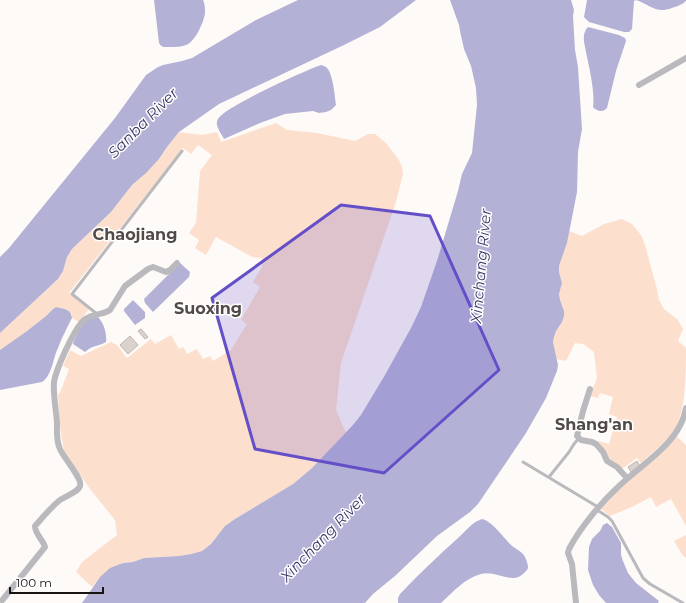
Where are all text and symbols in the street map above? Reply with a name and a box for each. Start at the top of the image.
water label: Sanba River [104,83,182,162]
water label: Xinchang River [466,207,495,325]
district label: Chaojiang [93,225,177,244]
district label: Suoxing [174,299,242,318]
district label: Shang'an [555,415,633,434]
water label: Xinchang River [275,489,370,586]
scale bar [10,569,103,595]
text: 100 m [16,575,52,590]

